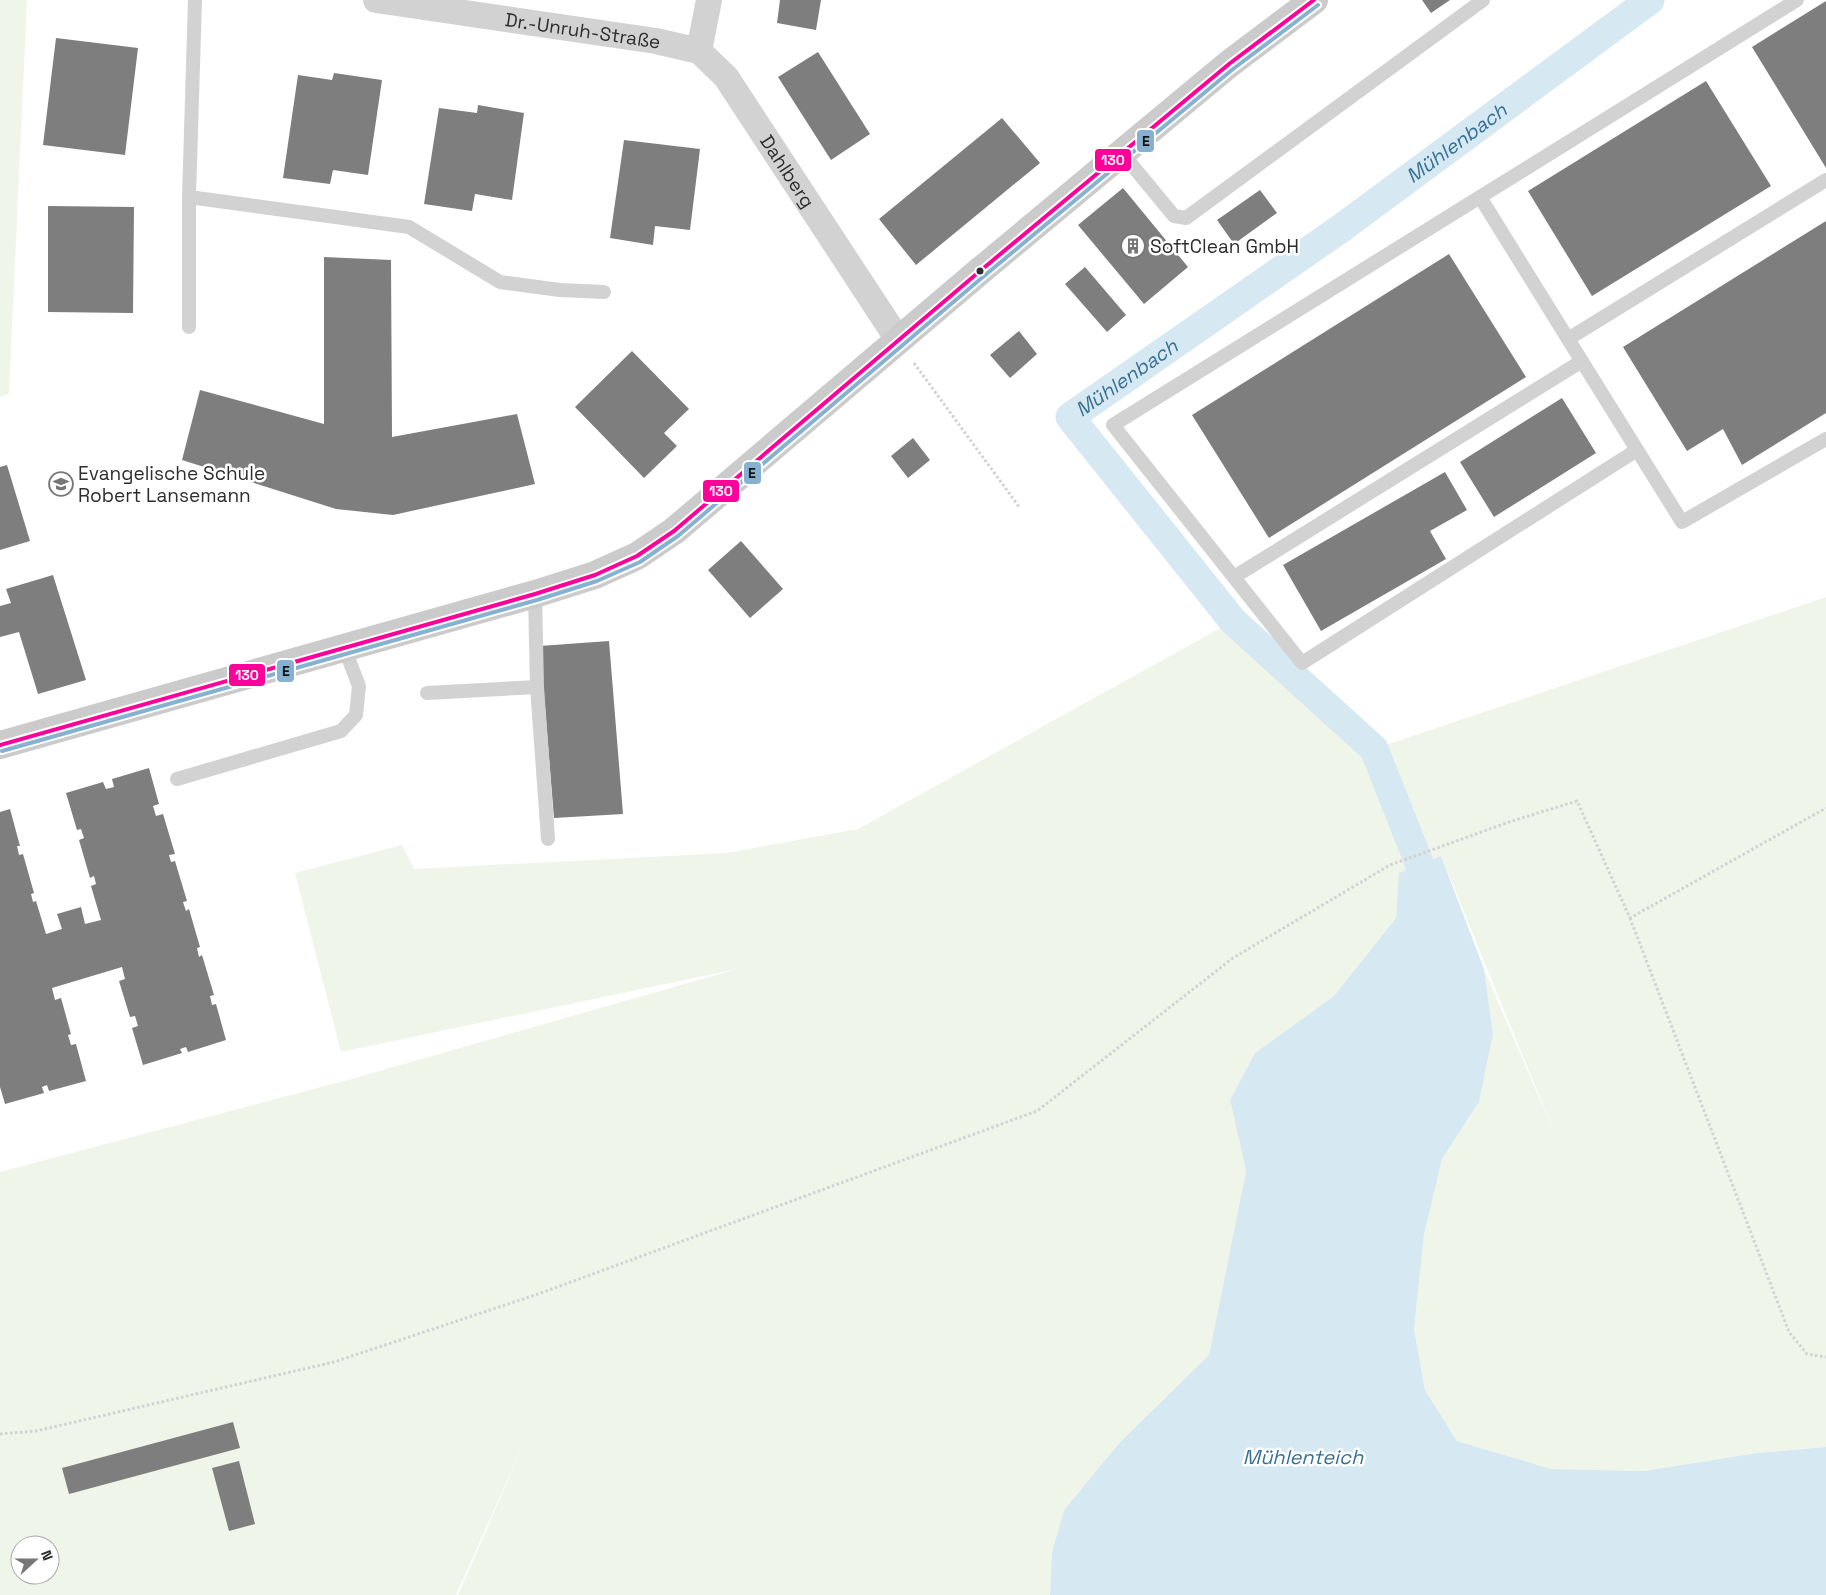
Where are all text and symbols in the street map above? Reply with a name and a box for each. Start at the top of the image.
street label: Dr.-Unruh-Straße [503,7,662,54]
water label: Mühlenbach [1401,97,1513,189]
line badge: E [1136,129,1155,153]
street label: Dahlberg [755,130,821,212]
text: E [1142,132,1150,150]
line badge: 130 [1094,148,1132,172]
text: 130 [1101,151,1125,169]
building icon: SoftClean GmbH [1120,233,1146,259]
place label: SoftClean GmbH [1150,234,1299,259]
unlabelled marker [975,266,985,276]
water label: Mühlenbach [1070,333,1183,422]
place label: Evangelische Schule Robert Lansemann [78,461,265,508]
line badge: E [743,461,762,485]
text: E [748,464,756,482]
school or university icon: Evangelische Schule Robert Lansemann [48,471,74,497]
line badge: 130 [702,479,740,503]
text: 130 [709,482,733,500]
line badge: E [276,659,295,683]
text: E [282,662,290,680]
line badge: 130 [228,663,266,687]
text: 130 [235,666,259,684]
water label: Mühlenteich [1243,1444,1364,1470]
north arrow [10,1535,60,1585]
text: N [37,1548,57,1563]

